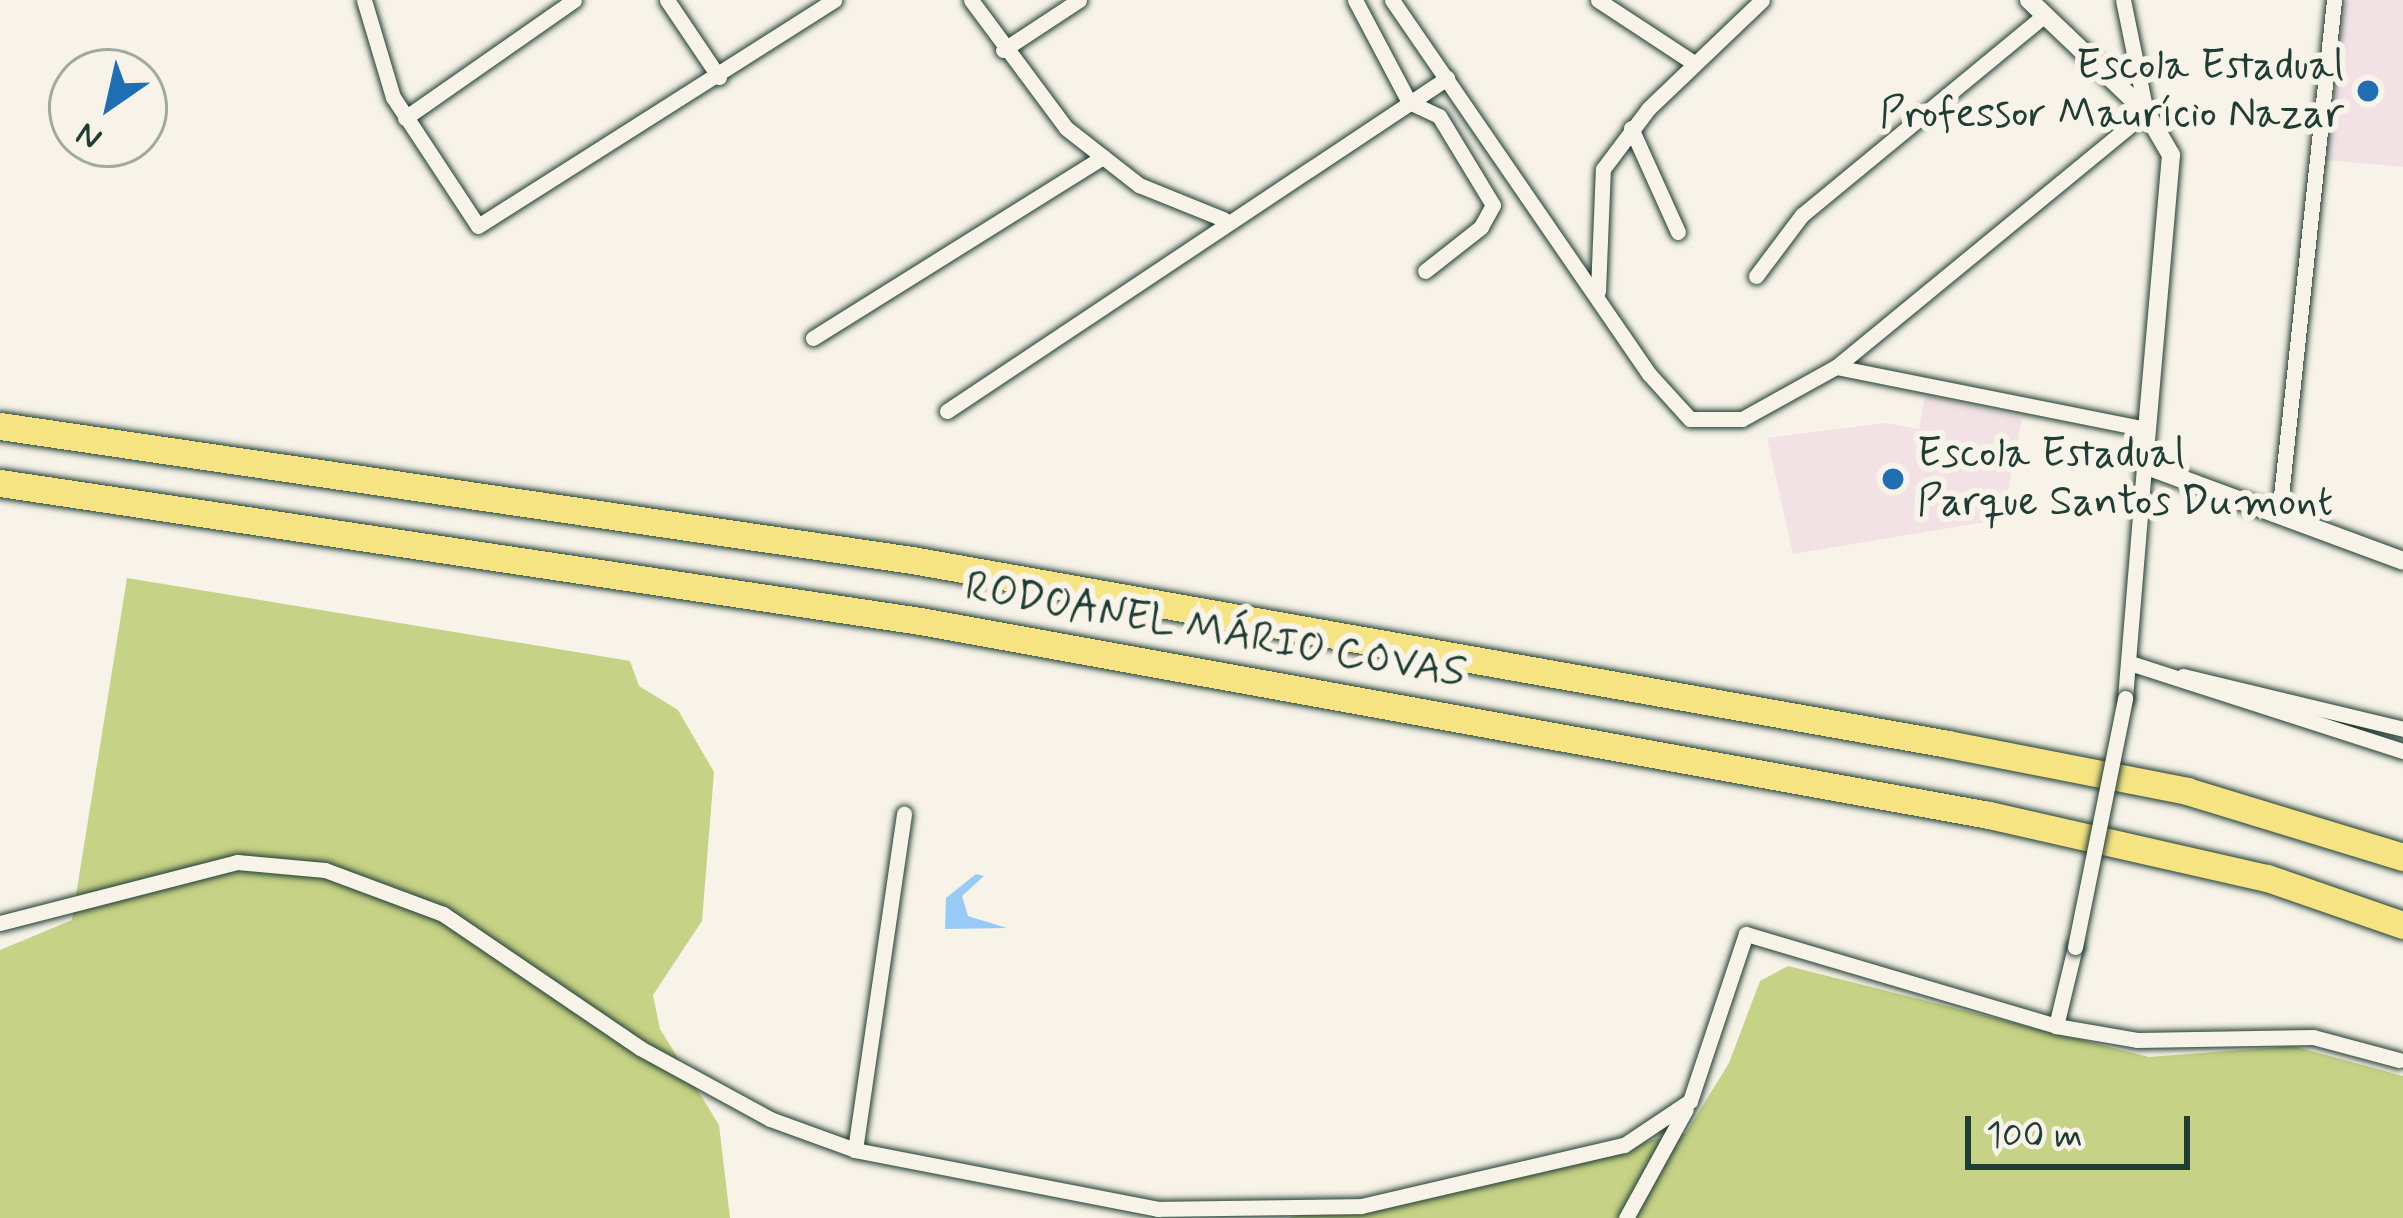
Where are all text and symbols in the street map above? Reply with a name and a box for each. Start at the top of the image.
place label: Escola Estadual Professor Maurício Nazar [1895,42,2344,140]
north arrow [48,48,168,168]
marker: Escola Estadual Professor Maurício Nazar [2355,78,2381,104]
text: N [68,111,111,160]
place label: Escola Estadual Parque Santos Dumont [1917,430,2344,528]
marker: Escola Estadual Parque Santos Dumont [1880,466,1906,492]
street label: RODOANEL MÁRIO COVAS [961,563,1469,701]
scale bar [1971,1092,2196,1166]
text: 100 m [1986,1113,2083,1160]

